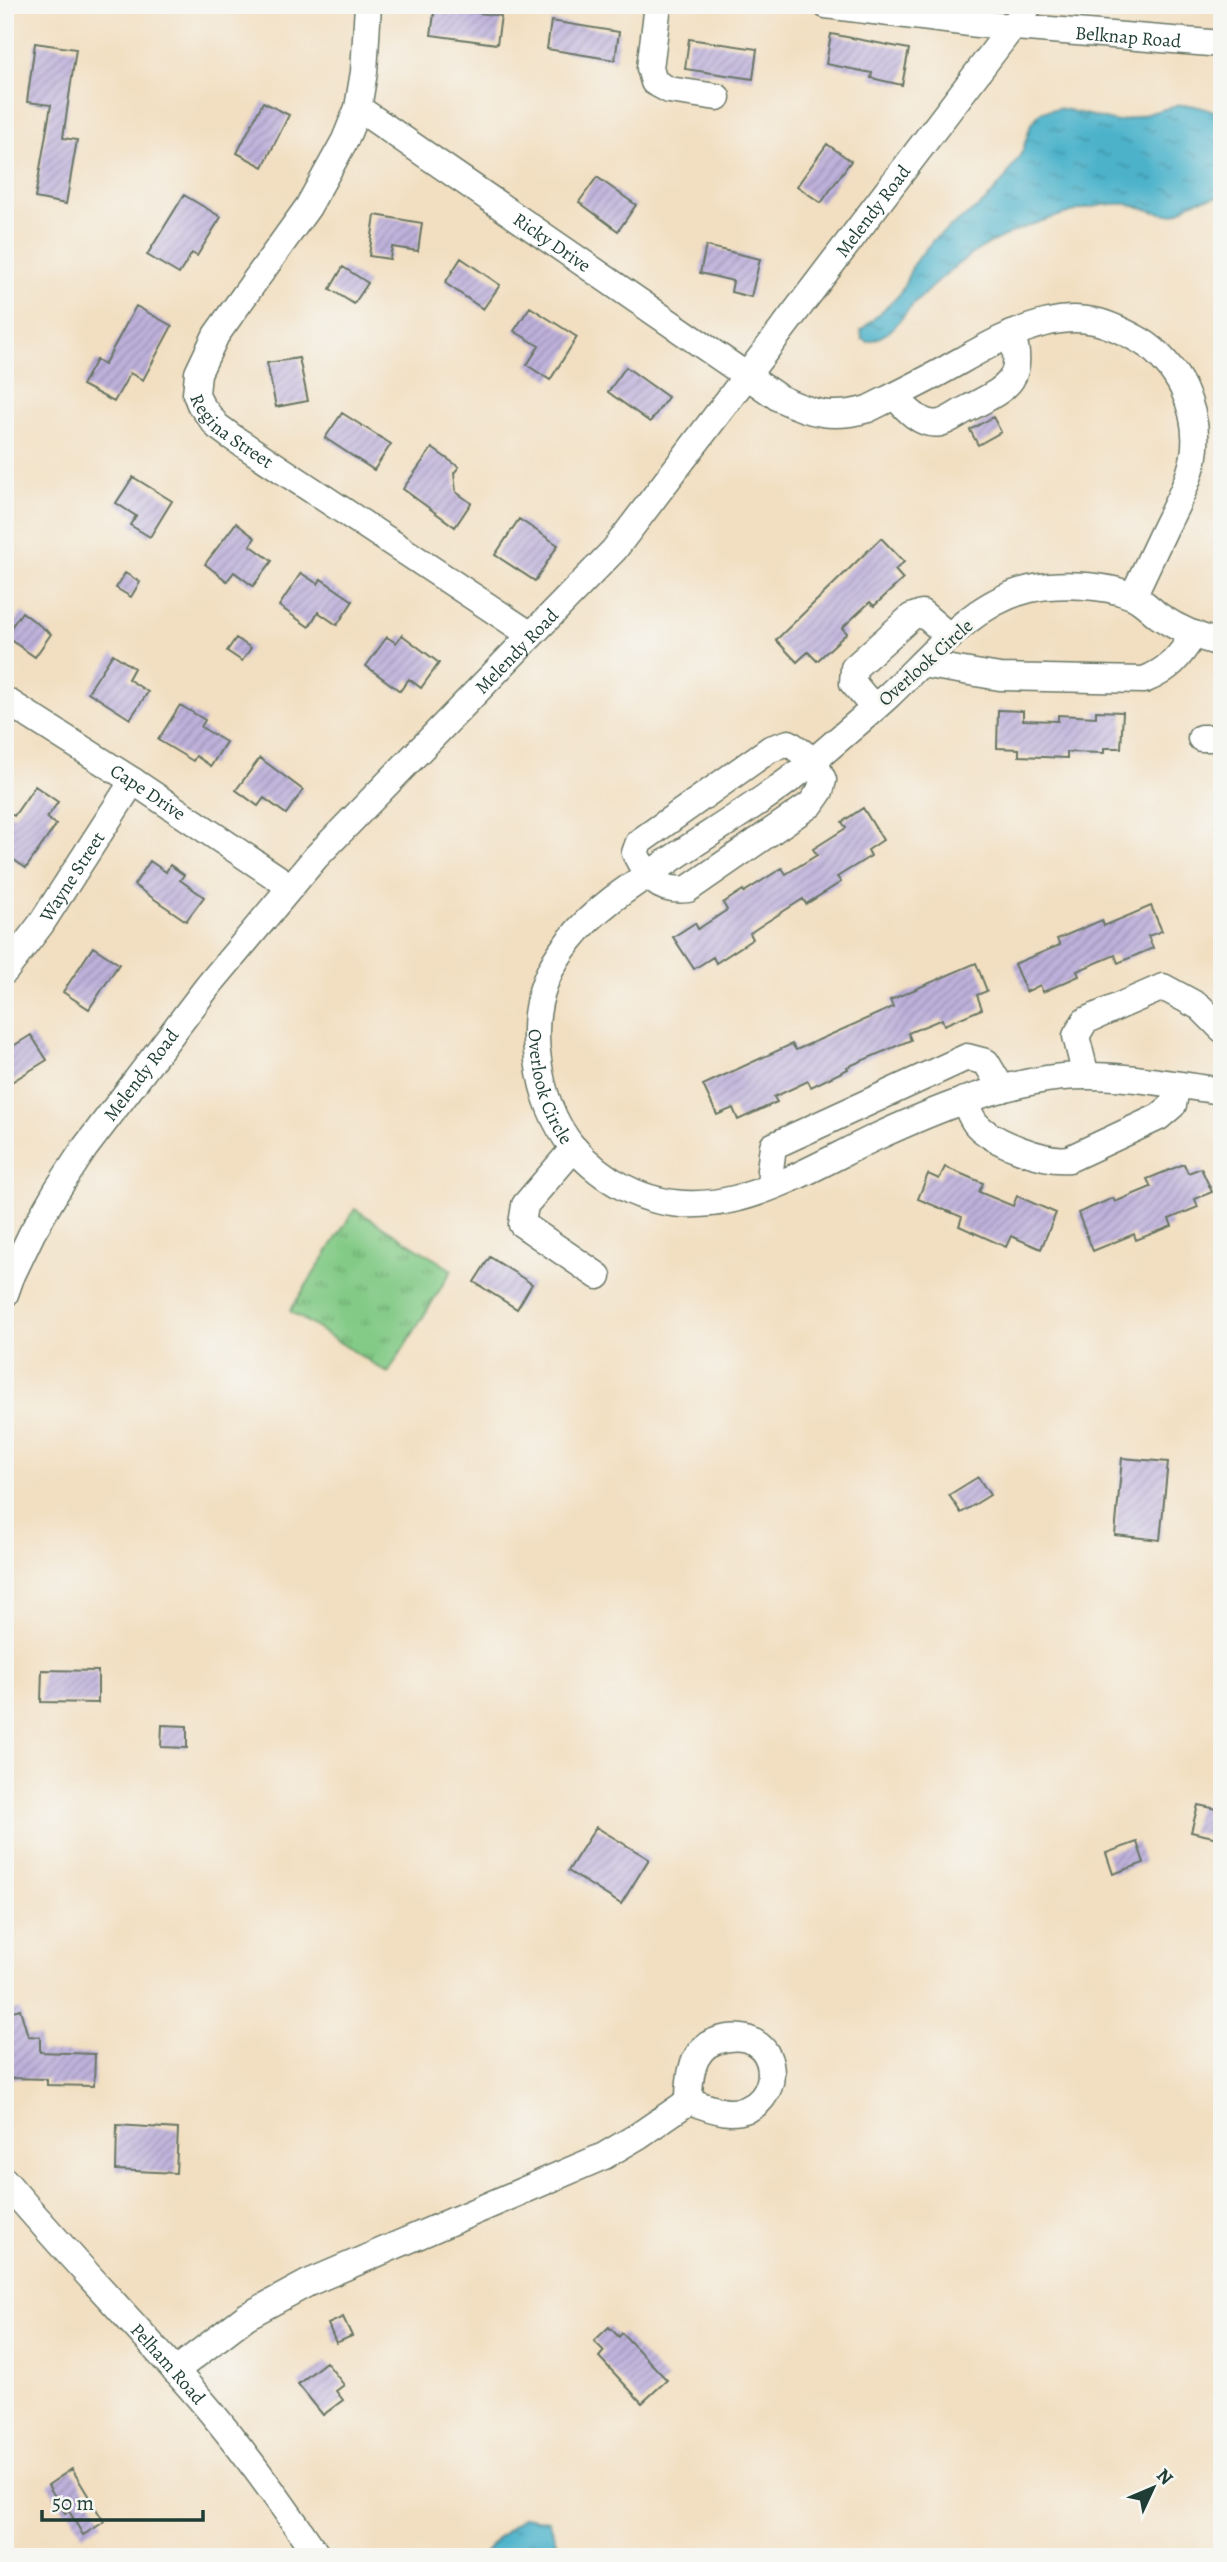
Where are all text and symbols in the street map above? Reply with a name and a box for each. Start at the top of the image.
street label: Belknap Road [1074,20,1183,55]
street label: Melendy Road [830,159,917,263]
street label: Ricky Drive [508,207,596,279]
street label: Regina Street [183,390,278,475]
street label: Melendy Road [469,602,565,700]
street label: Overlook Circle [873,613,979,712]
street label: Cape Drive [105,758,191,827]
street label: Wayne Street [33,827,111,928]
street label: Melendy Road [98,1023,185,1127]
street label: Overlook Circle [522,1029,578,1150]
street label: Pelham Road [124,2318,212,2411]
north arrow [1118,2454,1188,2524]
text: N [1150,2463,1179,2491]
scale bar [42,2478,203,2522]
text: 50 m [52,2489,94,2517]

